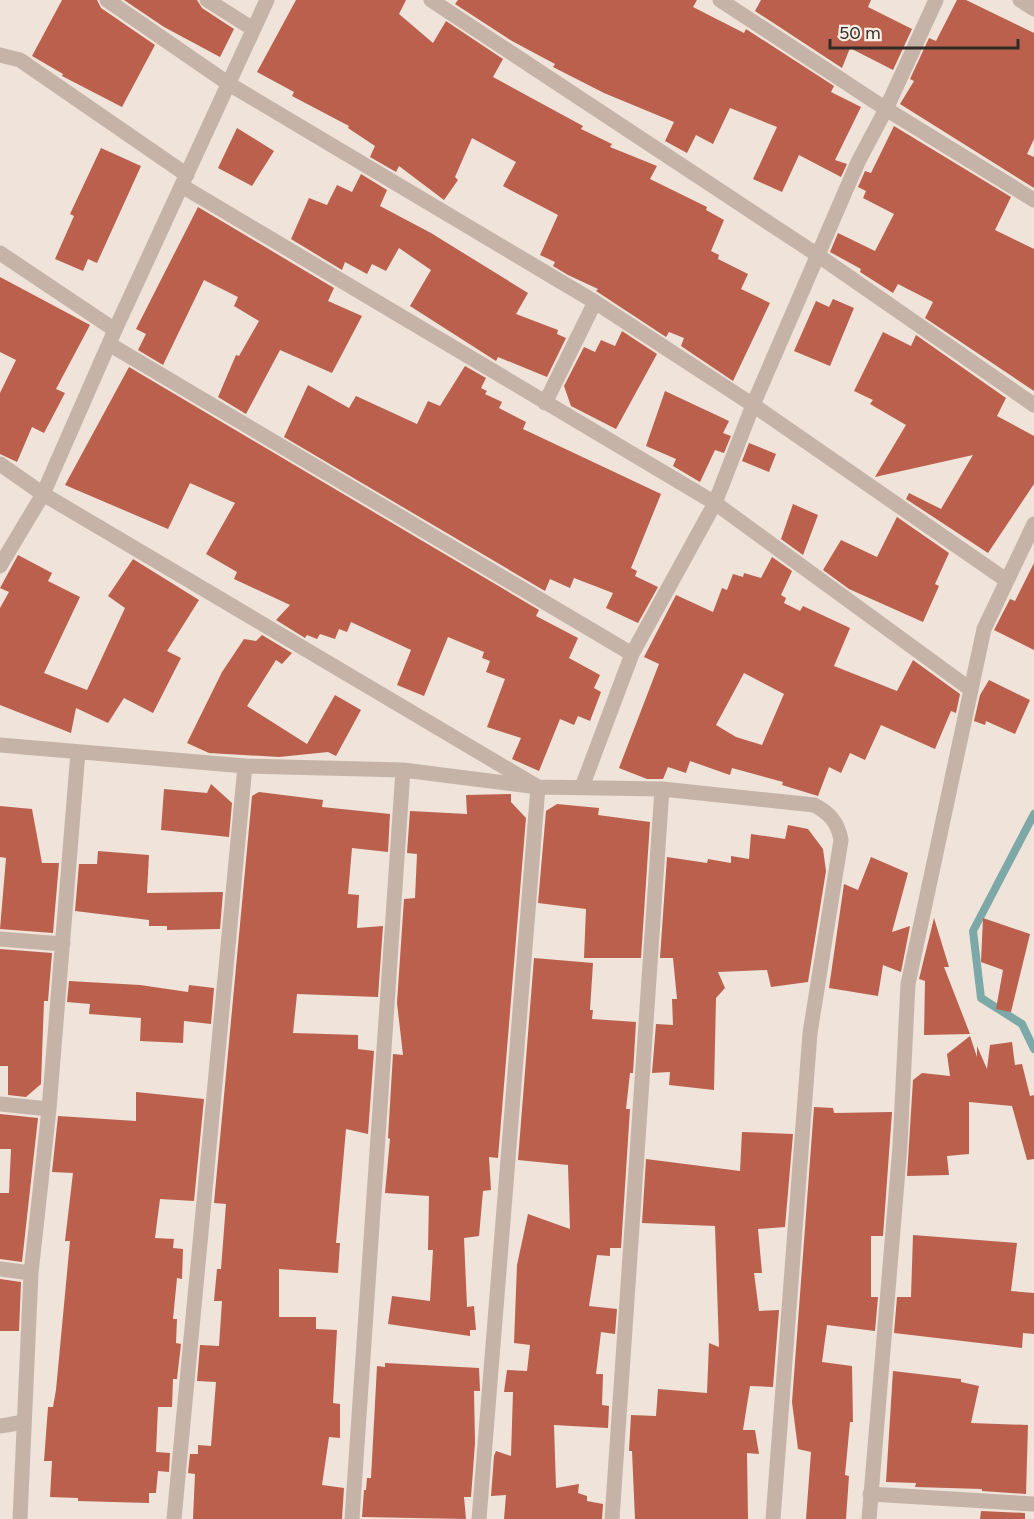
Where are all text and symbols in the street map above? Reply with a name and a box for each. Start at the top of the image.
scale bar [830,12,1018,50]
text: 50 m [839,22,881,44]

